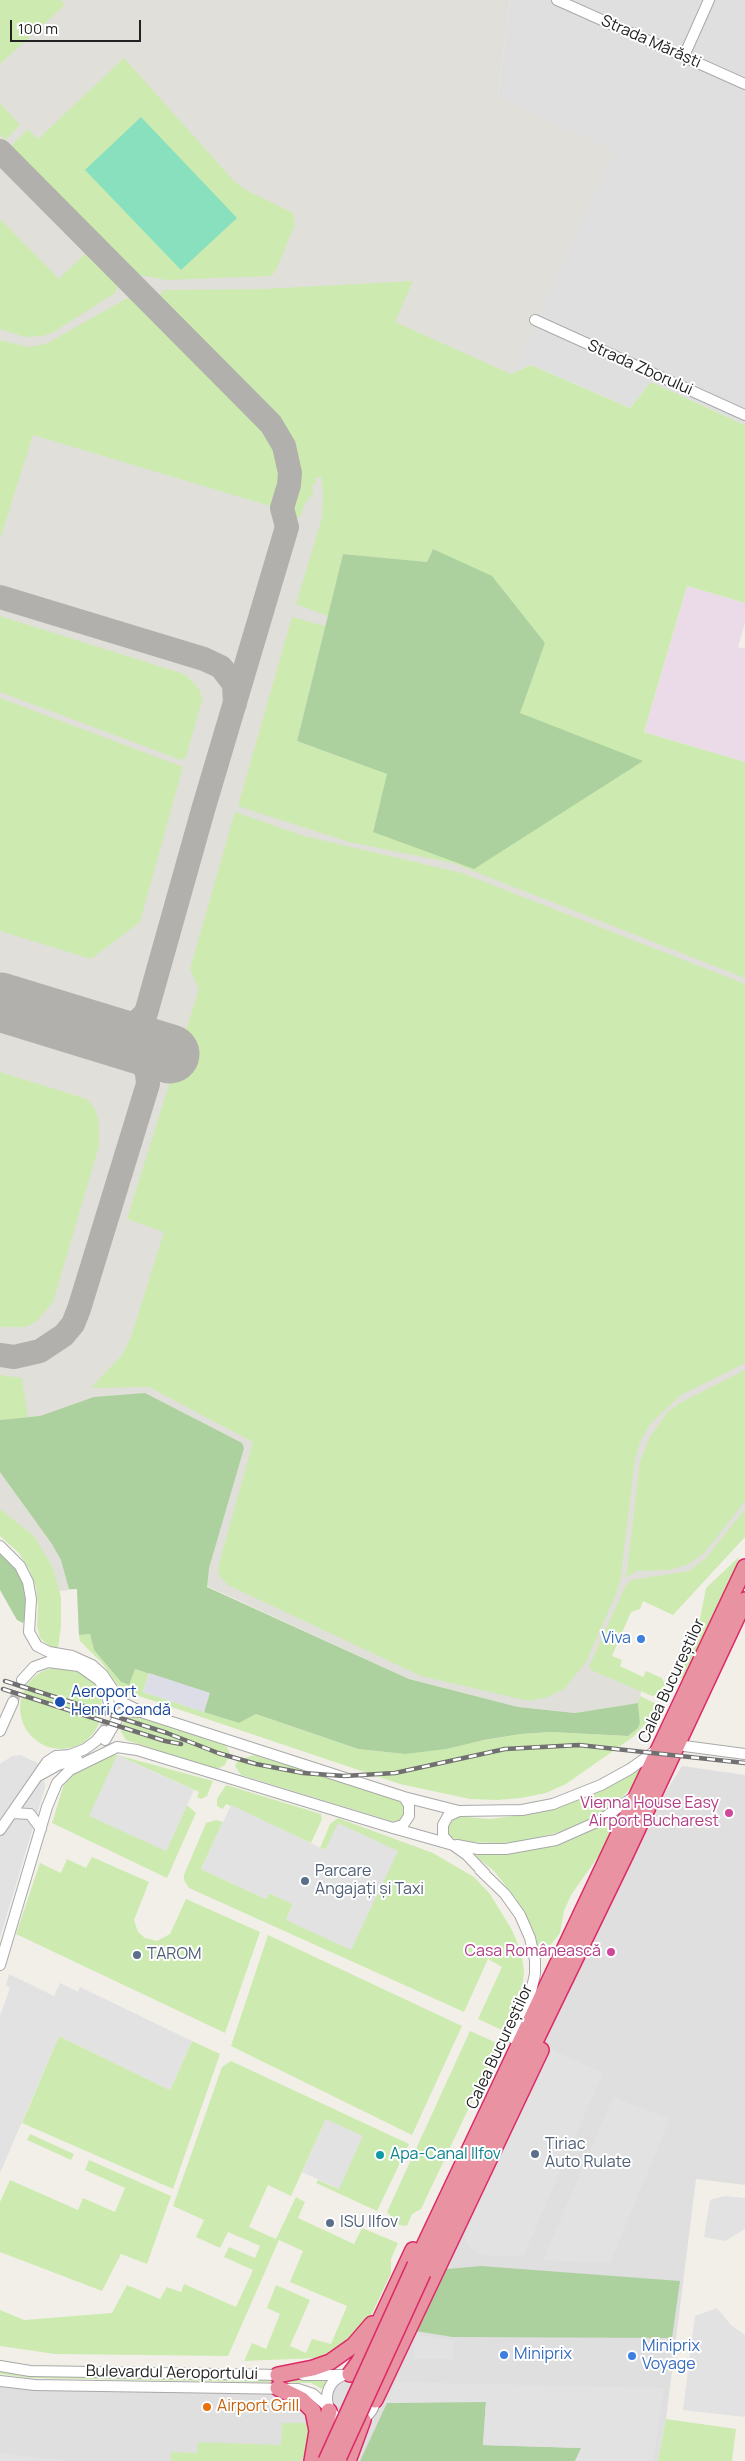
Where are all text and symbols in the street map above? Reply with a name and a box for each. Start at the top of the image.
scale bar [12,10,144,42]
street label: Strada Mărăști [598,11,704,73]
text: 100 m [18,18,58,39]
street label: Strada Zborului [584,336,696,400]
street label: Calea Bucureștilor [635,1616,709,1746]
place label: Viva [601,1629,631,1649]
marker: Viva [635,1633,647,1645]
place label: Aeroport Henri Coandă [71,1683,171,1721]
marker: Aeroport Henri Coandă [53,1695,67,1709]
place label: Vienna House Easy Airport Bucharest [580,1794,719,1832]
marker: Vienna House Easy Airport Bucharest [723,1807,735,1819]
place label: Parcare Angajați și Taxi [315,1862,424,1900]
marker: Parcare Angajați și Taxi [299,1875,311,1887]
place label: Casa Românească [465,1942,601,1962]
place label: TAROM [147,1945,201,1965]
marker: Casa Românească [605,1946,617,1958]
marker: TAROM [131,1949,143,1961]
street label: Calea Bucureștilor [463,1982,537,2112]
place label: Țiriac Auto Rulate [545,2135,631,2173]
place label: Apa-Canal Ilfov [390,2145,501,2165]
marker: Țiriac Auto Rulate [529,2148,541,2160]
marker: Apa-Canal Ilfov [374,2149,386,2161]
place label: ISU Ilfov [340,2213,398,2233]
marker: ISU Ilfov [324,2217,336,2229]
place label: Miniprix Voyage [642,2337,700,2375]
place label: Miniprix [514,2345,572,2365]
marker: Miniprix [498,2349,510,2361]
marker: Miniprix Voyage [626,2350,638,2362]
street label: Bulevardul Aeroportului [86,2362,258,2384]
place label: Airport Grill [217,2397,299,2417]
marker: Airport Grill [201,2401,213,2413]

